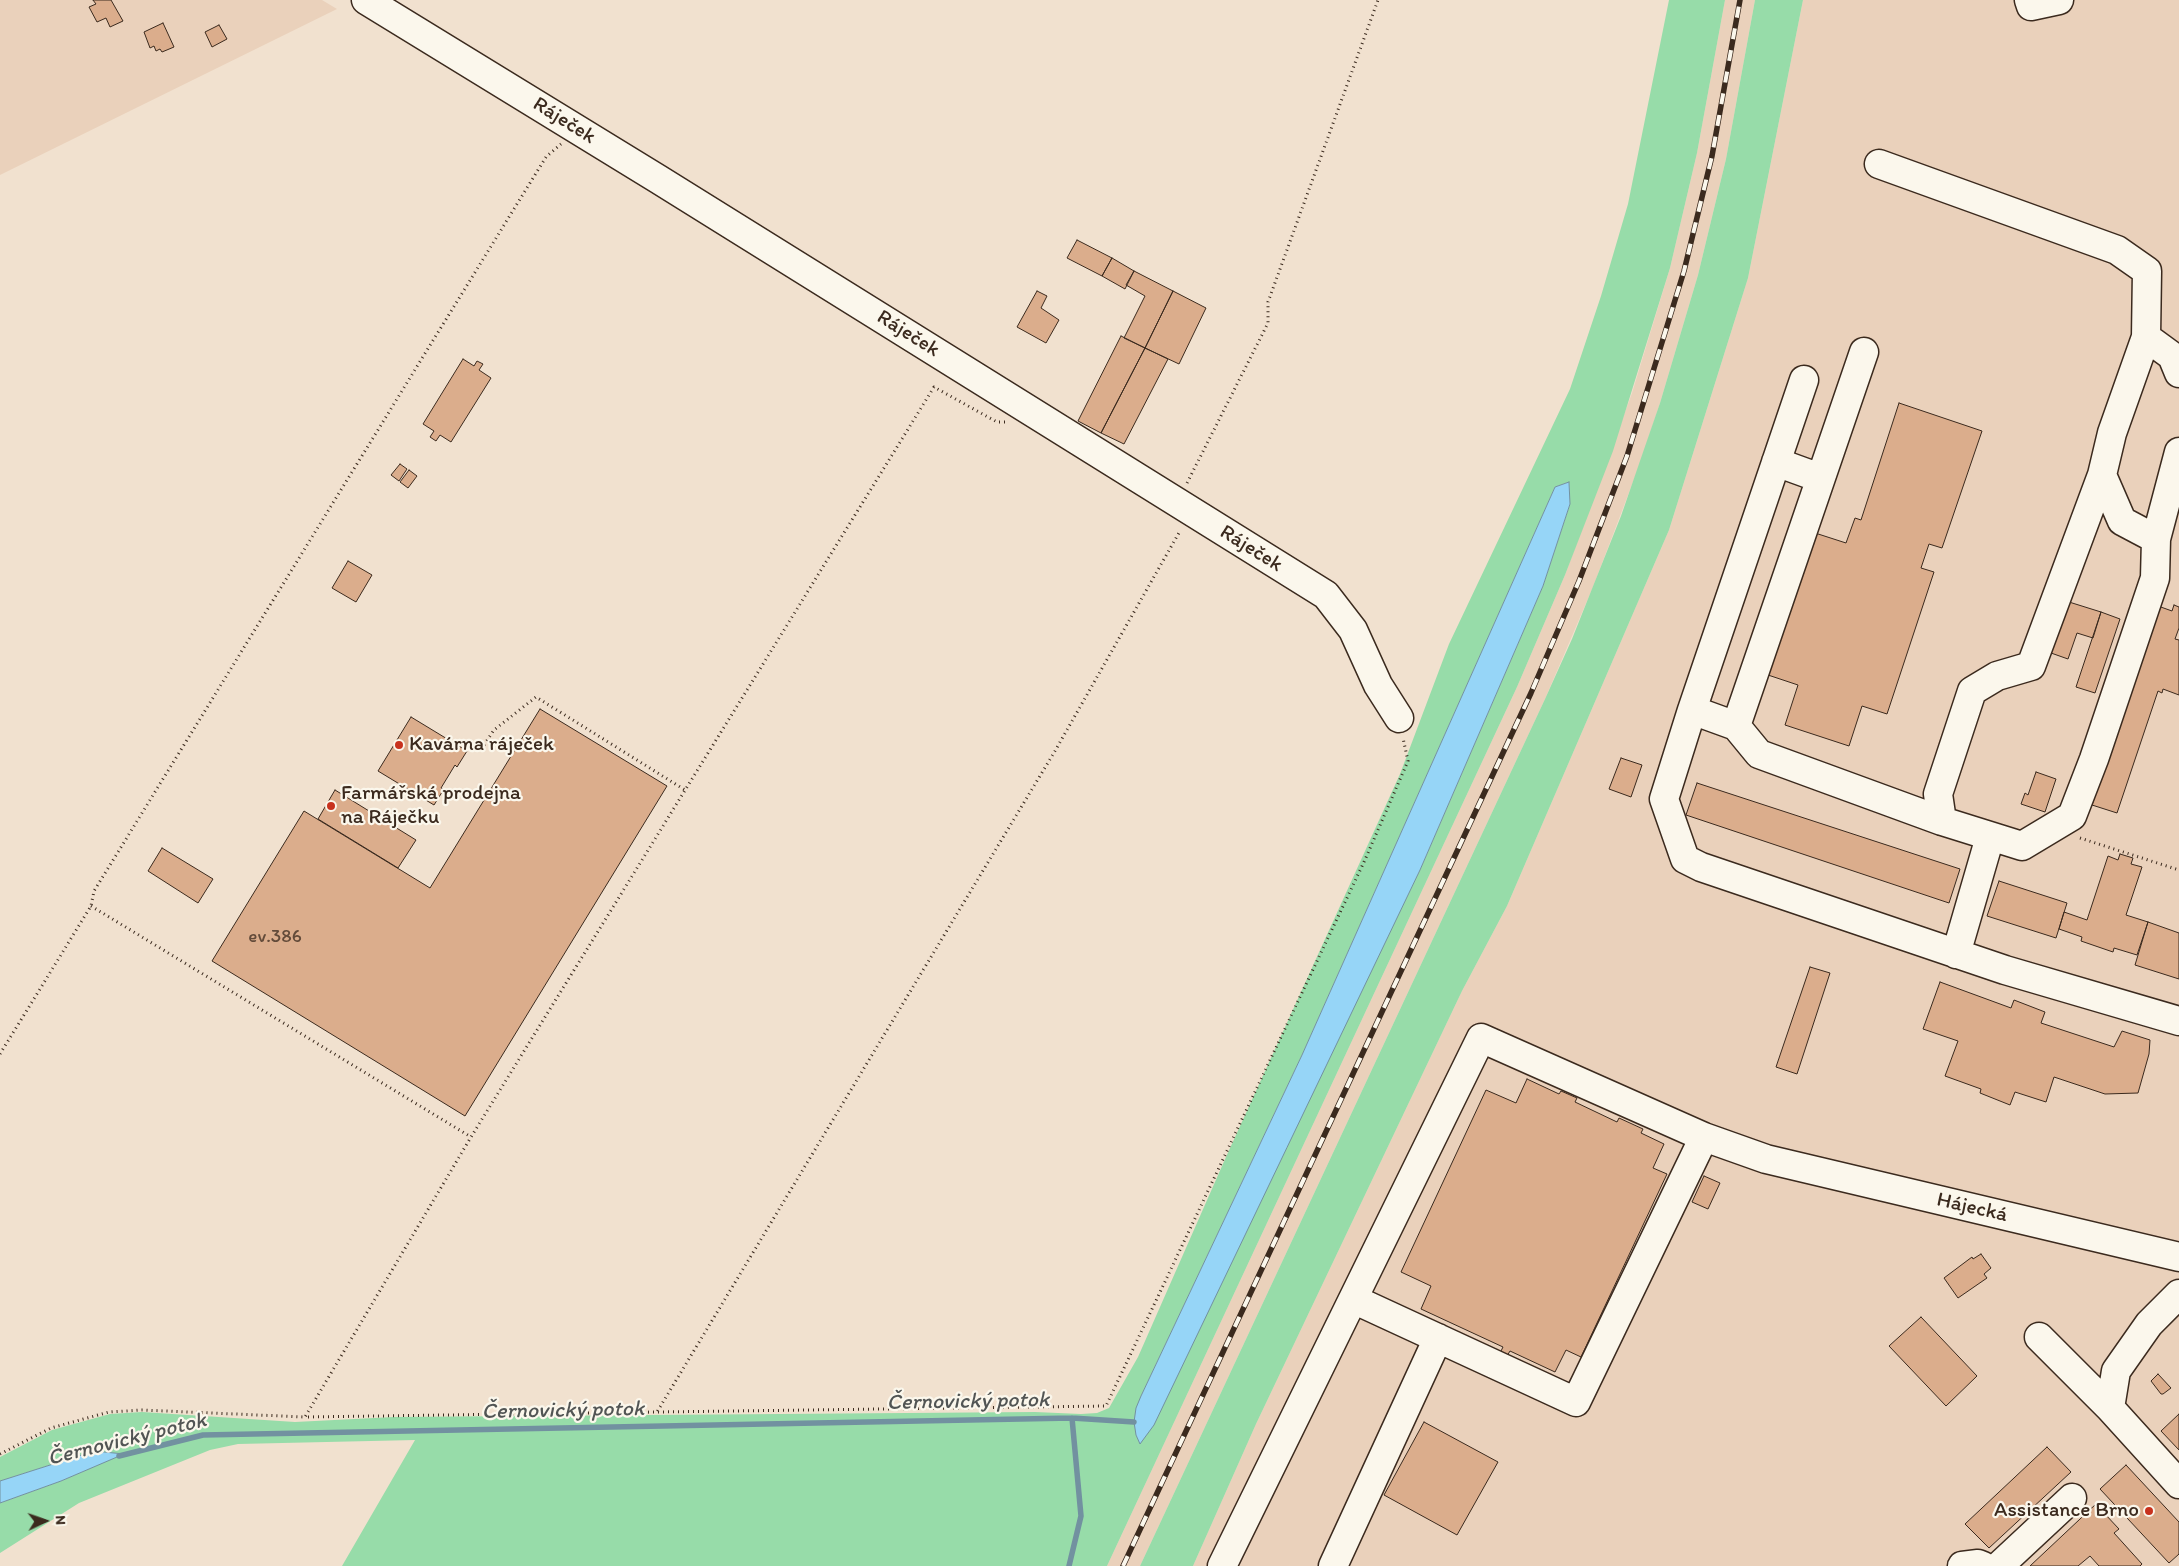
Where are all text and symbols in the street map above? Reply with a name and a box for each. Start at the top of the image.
street label: Ráječek [528,92,600,150]
street label: Ráječek [872,305,944,363]
street label: Ráječek [1215,520,1287,578]
place label: Kavárna ráječek [409,732,554,758]
marker: Kavárna ráječek [393,739,405,751]
place label: Farmářská prodejna na Ráječku [341,781,521,831]
marker: Farmářská prodejna na Ráječku [325,800,337,812]
house number: ev.386 [248,926,302,948]
street label: Hájecká [1934,1188,2010,1228]
water label: Černovický potok [887,1387,1049,1417]
water label: Černovický potok [482,1396,644,1426]
water label: Černovický potok [45,1408,209,1472]
north arrow [20,1496,70,1546]
place label: Assistance Brno [1994,1498,2139,1524]
marker: Assistance Brno [2143,1505,2155,1517]
text: N [52,1515,69,1525]

